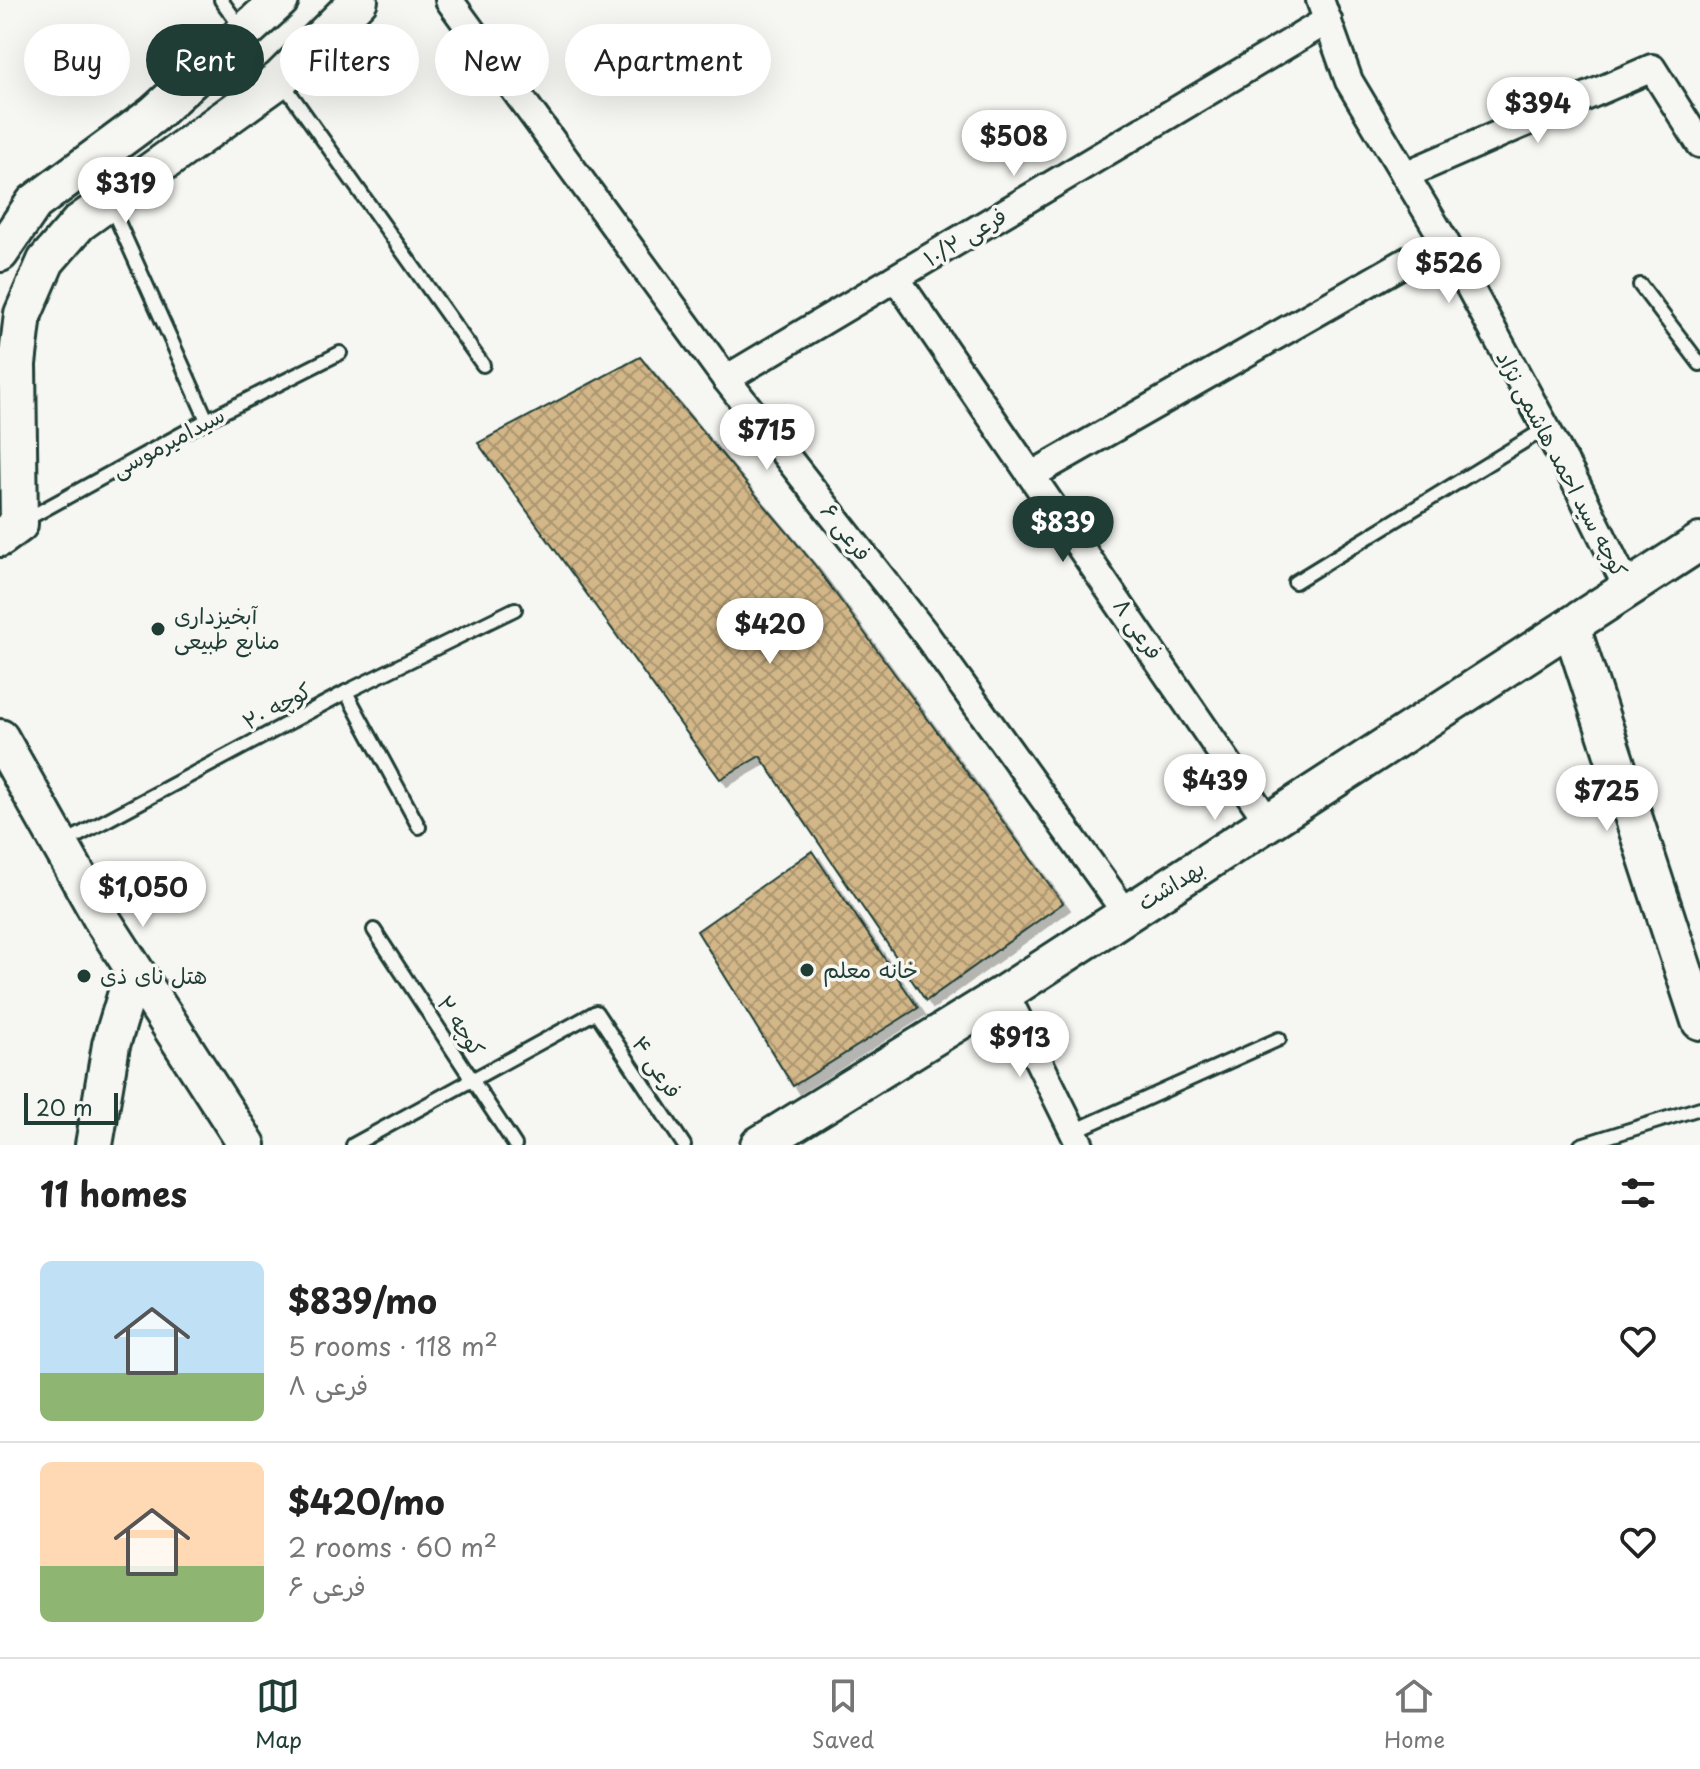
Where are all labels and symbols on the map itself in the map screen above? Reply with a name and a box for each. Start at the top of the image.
pin: $394 [1491,77,1585,145]
pin: $508 [967,110,1061,178]
pin: $319 [79,157,173,225]
street label: فرعی ۱۰/۲ [916,198,1012,273]
pin: $526 [1402,237,1496,305]
street label: کوچه سید احمد هاشمی نژاد [1489,344,1637,583]
street label: سیدامیرموسی [105,397,230,484]
pin: $715 [720,404,814,472]
street label: فرعی ۶ [814,495,880,567]
pin: $839 [1016,496,1110,564]
street label: فرعی ۸ [1107,591,1172,666]
place label: آبخیزداری منابع طبیعی [174,598,280,658]
pin: $420 [723,598,817,666]
marker: آبخیزداری منابع طبیعی [149,620,167,638]
street label: کوچه ۲۰ [236,673,317,737]
pin: $439 [1168,754,1262,822]
pin: $725 [1560,765,1654,833]
street label: بهداشت [1130,850,1210,917]
pin: $1,050 [78,861,208,929]
place label: خانه معلم [823,952,918,987]
place label: هتل نای ذی [100,958,207,991]
marker: خانه معلم [798,961,816,979]
marker: هتل نای ذی [75,967,93,985]
street label: کوچه ۲ [430,988,494,1062]
pin: $913 [973,1011,1067,1079]
street label: فرعی ۴ [625,1028,691,1104]
scale bar [24,1089,118,1125]

